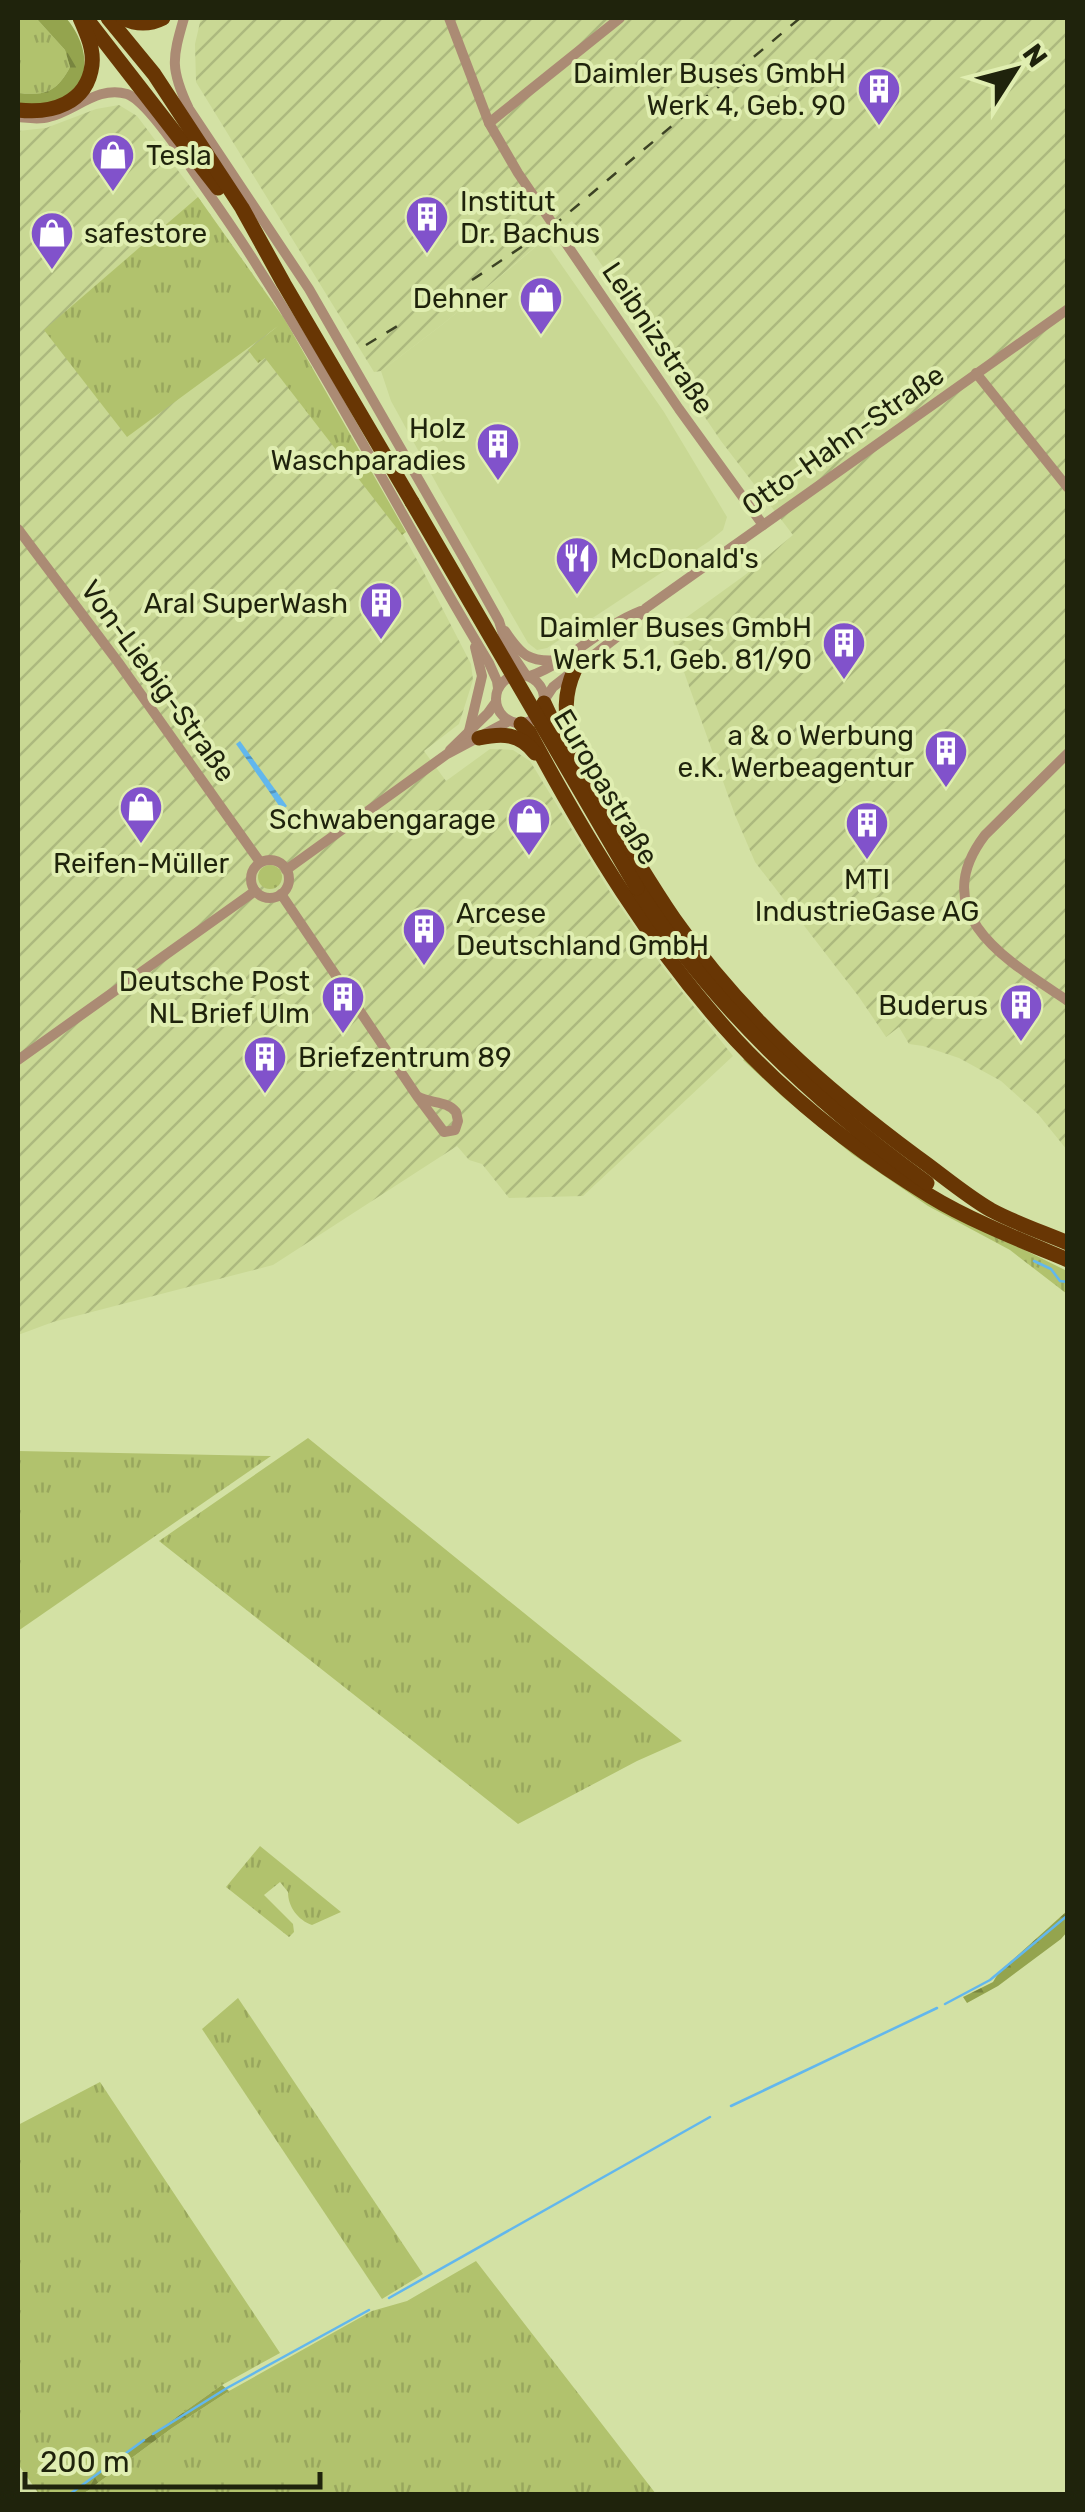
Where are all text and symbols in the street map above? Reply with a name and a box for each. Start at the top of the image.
north arrow [965,20,1065,120]
text: N [1016,38,1054,73]
place label: Daimler Buses GmbH Werk 4, Geb. 90 [573,57,846,122]
building icon: Daimler Buses GmbH Werk 4, Geb. 90 [856,66,902,127]
shop icon: Tesla [90,132,136,193]
place label: Tesla [146,139,212,172]
place label: Institut Dr. Bachus [460,185,600,250]
building icon: Institut Dr. Bachus [404,194,450,255]
shop icon: safestore [29,210,75,271]
place label: safestore [84,217,207,250]
street label: Leibnizstraße [595,256,721,420]
shop icon: Dehner [518,275,564,336]
place label: Dehner [413,282,508,315]
street label: Otto-Hahn-Straße [736,358,950,522]
place label: Holz Waschparadies [271,412,466,477]
building icon: Holz Waschparadies [475,421,521,482]
restaurant icon: McDonald's [554,535,600,596]
place label: McDonald's [610,542,759,575]
street label: Von-Liebig-Straße [74,574,242,788]
building icon: Aral SuperWash [358,580,404,641]
place label: Aral SuperWash [144,587,348,620]
place label: Daimler Buses GmbH Werk 5.1, Geb. 81/90 [539,611,812,676]
building icon: Daimler Buses GmbH Werk 5.1, Geb. 81/90 [821,620,867,681]
street label: Europastraße [547,703,665,871]
place label: a & o Werbung e.K. Werbeagentur [678,719,914,784]
building icon: a & o Werbung e.K. Werbeagentur [923,728,969,789]
shop icon: Reifen-Müller [118,784,164,845]
shop icon: Schwabengarage [506,796,552,857]
building icon: MTI IndustrieGase AG [844,800,890,861]
place label: Schwabengarage [269,803,496,836]
place label: Reifen-Müller [53,847,229,880]
place label: MTI IndustrieGase AG [755,863,979,928]
place label: Arcese Deutschland GmbH [456,897,709,962]
building icon: Arcese Deutschland GmbH [401,906,447,967]
place label: Deutsche Post NL Brief Ulm [119,965,310,1030]
building icon: Deutsche Post NL Brief Ulm [320,974,366,1035]
building icon: Buderus [998,982,1044,1043]
place label: Buderus [878,989,988,1022]
building icon: Briefzentrum 89 [242,1034,288,1095]
place label: Briefzentrum 89 [298,1041,512,1074]
scale bar [25,2427,320,2489]
text: 200 m [40,2444,130,2480]

